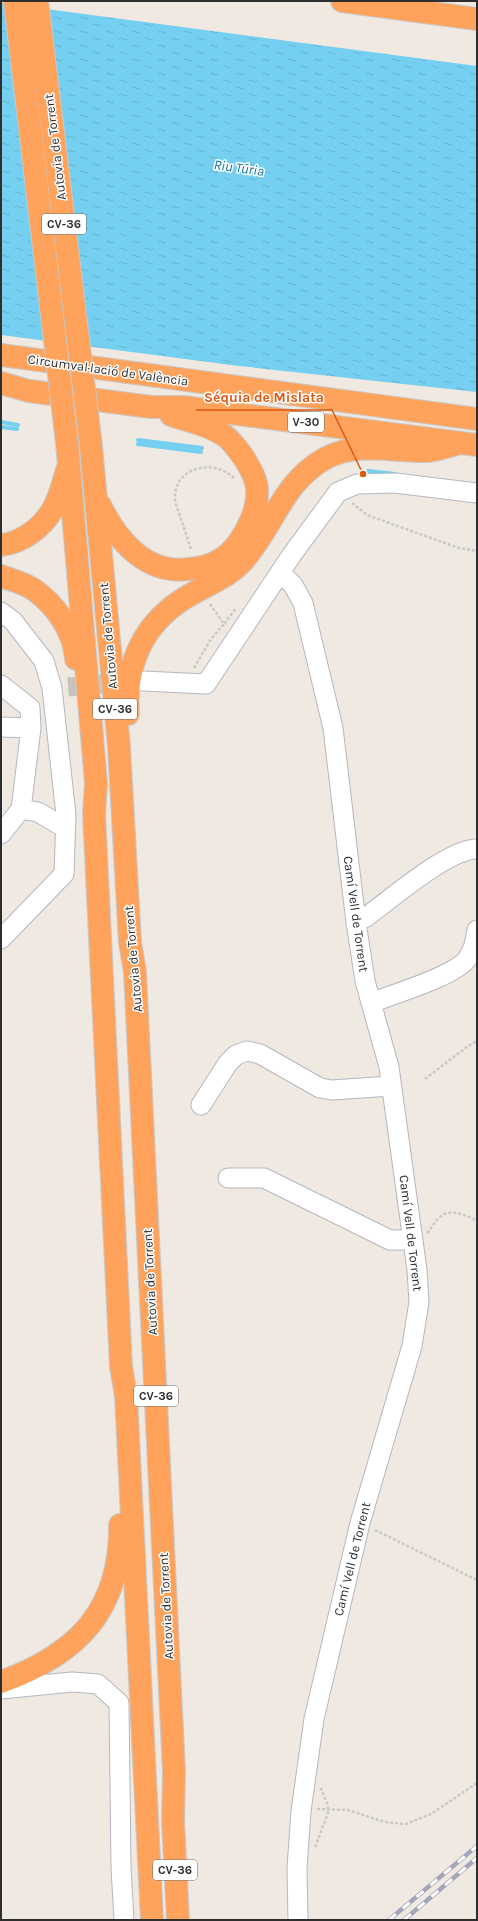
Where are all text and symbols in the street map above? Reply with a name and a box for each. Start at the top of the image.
street label: Autovia de Torrent [41,93,69,201]
water label: Riu Túria [213,156,265,180]
road number: CV-36 [42,214,86,234]
street label: Circumval·lació de València [27,351,189,389]
callout: Séquia de Mislata [196,384,332,410]
text: Séquia de Mislata [204,389,324,406]
road number: V-30 [288,412,324,432]
street label: Autovia de Torrent [96,582,120,690]
road number: CV-36 [93,699,137,719]
street label: Camí Vell de Torrent [340,855,372,973]
street label: Autovia de Torrent [121,905,145,1013]
street label: Camí Vell de Torrent [396,1174,426,1292]
street label: Autovia de Torrent [140,1228,160,1336]
road number: CV-36 [134,1386,178,1406]
street label: Camí Vell de Torrent [331,1500,373,1618]
street label: Autovia de Torrent [156,1552,176,1660]
road number: CV-36 [153,1860,197,1880]

